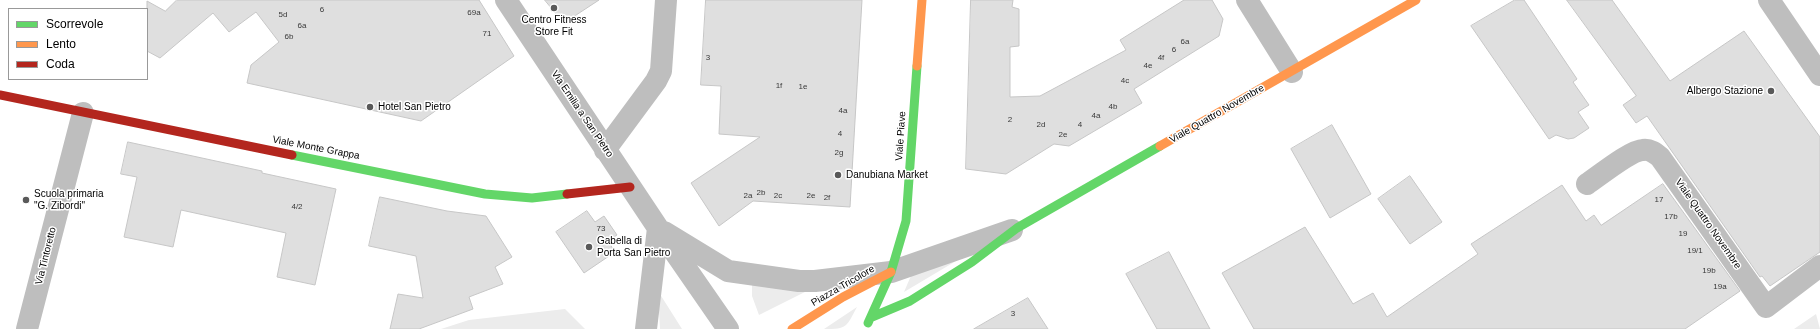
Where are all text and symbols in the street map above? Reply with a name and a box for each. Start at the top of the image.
marker: Centro Fitness Store Fit [549,3,559,13]
house number: 6 [320,5,324,15]
legend [8,8,148,80]
house number: 69a [467,8,481,18]
house number: 5d [279,10,287,20]
place label: Centro Fitness Store Fit [521,14,587,38]
text: Scorrevole [46,17,103,31]
house number: 6a [298,21,306,31]
house number: 71 [483,29,491,39]
house number: 6b [285,32,293,42]
text: Lento [46,37,76,51]
house number: 6a [1181,37,1189,47]
house number: 6 [1172,45,1176,55]
house number: 3 [706,53,710,63]
house number: 4f [1158,53,1164,63]
text: Coda [46,57,75,71]
house number: 4e [1144,61,1152,71]
street label: Via Emilia a San Pietro [548,68,616,160]
house number: 4c [1121,76,1129,86]
house number: 1f [776,81,782,91]
house number: 1e [799,82,807,92]
street label: Viale Quattro Novembre [1168,82,1266,146]
place label: Albergo Stazione [1687,85,1763,97]
marker: Albergo Stazione [1766,86,1776,96]
place label: Hotel San Pietro [378,101,451,113]
marker: Hotel San Pietro [365,102,375,112]
house number: 4b [1109,102,1117,112]
house number: 4a [839,106,847,116]
street label: Viale Piave [893,111,909,161]
house number: 4a [1092,111,1100,121]
house number: 2 [1008,115,1012,125]
house number: 2d [1037,120,1045,130]
house number: 4 [1078,120,1082,130]
house number: 4 [838,129,842,139]
house number: 2e [1059,130,1067,140]
street label: Viale Monte Grappa [271,134,361,162]
house number: 2g [835,148,843,158]
place label: Danubiana Market [846,169,928,181]
marker: Danubiana Market [833,170,843,180]
street label: Viale Quattro Novembre [1672,177,1744,271]
place label: Scuola primaria "G. Zibordi" [34,188,103,212]
house number: 2b [757,188,765,198]
house number: 2a [744,191,752,201]
house number: 2c [774,191,782,201]
house number: 2e [807,191,815,201]
house number: 2f [824,193,830,203]
marker: Scuola primaria "G. Zibordi" [21,195,31,205]
house number: 17 [1655,195,1663,205]
house number: 4/2 [291,202,303,212]
house number: 17b [1664,212,1678,222]
house number: 73 [597,224,605,234]
street label: Via Tintoretto [33,226,59,286]
house number: 19 [1679,229,1687,239]
place label: Gabella di Porta San Pietro [597,235,670,258]
marker: Gabella di Porta San Pietro [584,242,594,252]
house number: 19/1 [1687,246,1703,256]
street label: Piazza Tricolore [809,263,877,309]
house number: 19b [1702,266,1716,276]
house number: 19a [1713,282,1727,292]
house number: 3 [1011,309,1015,319]

